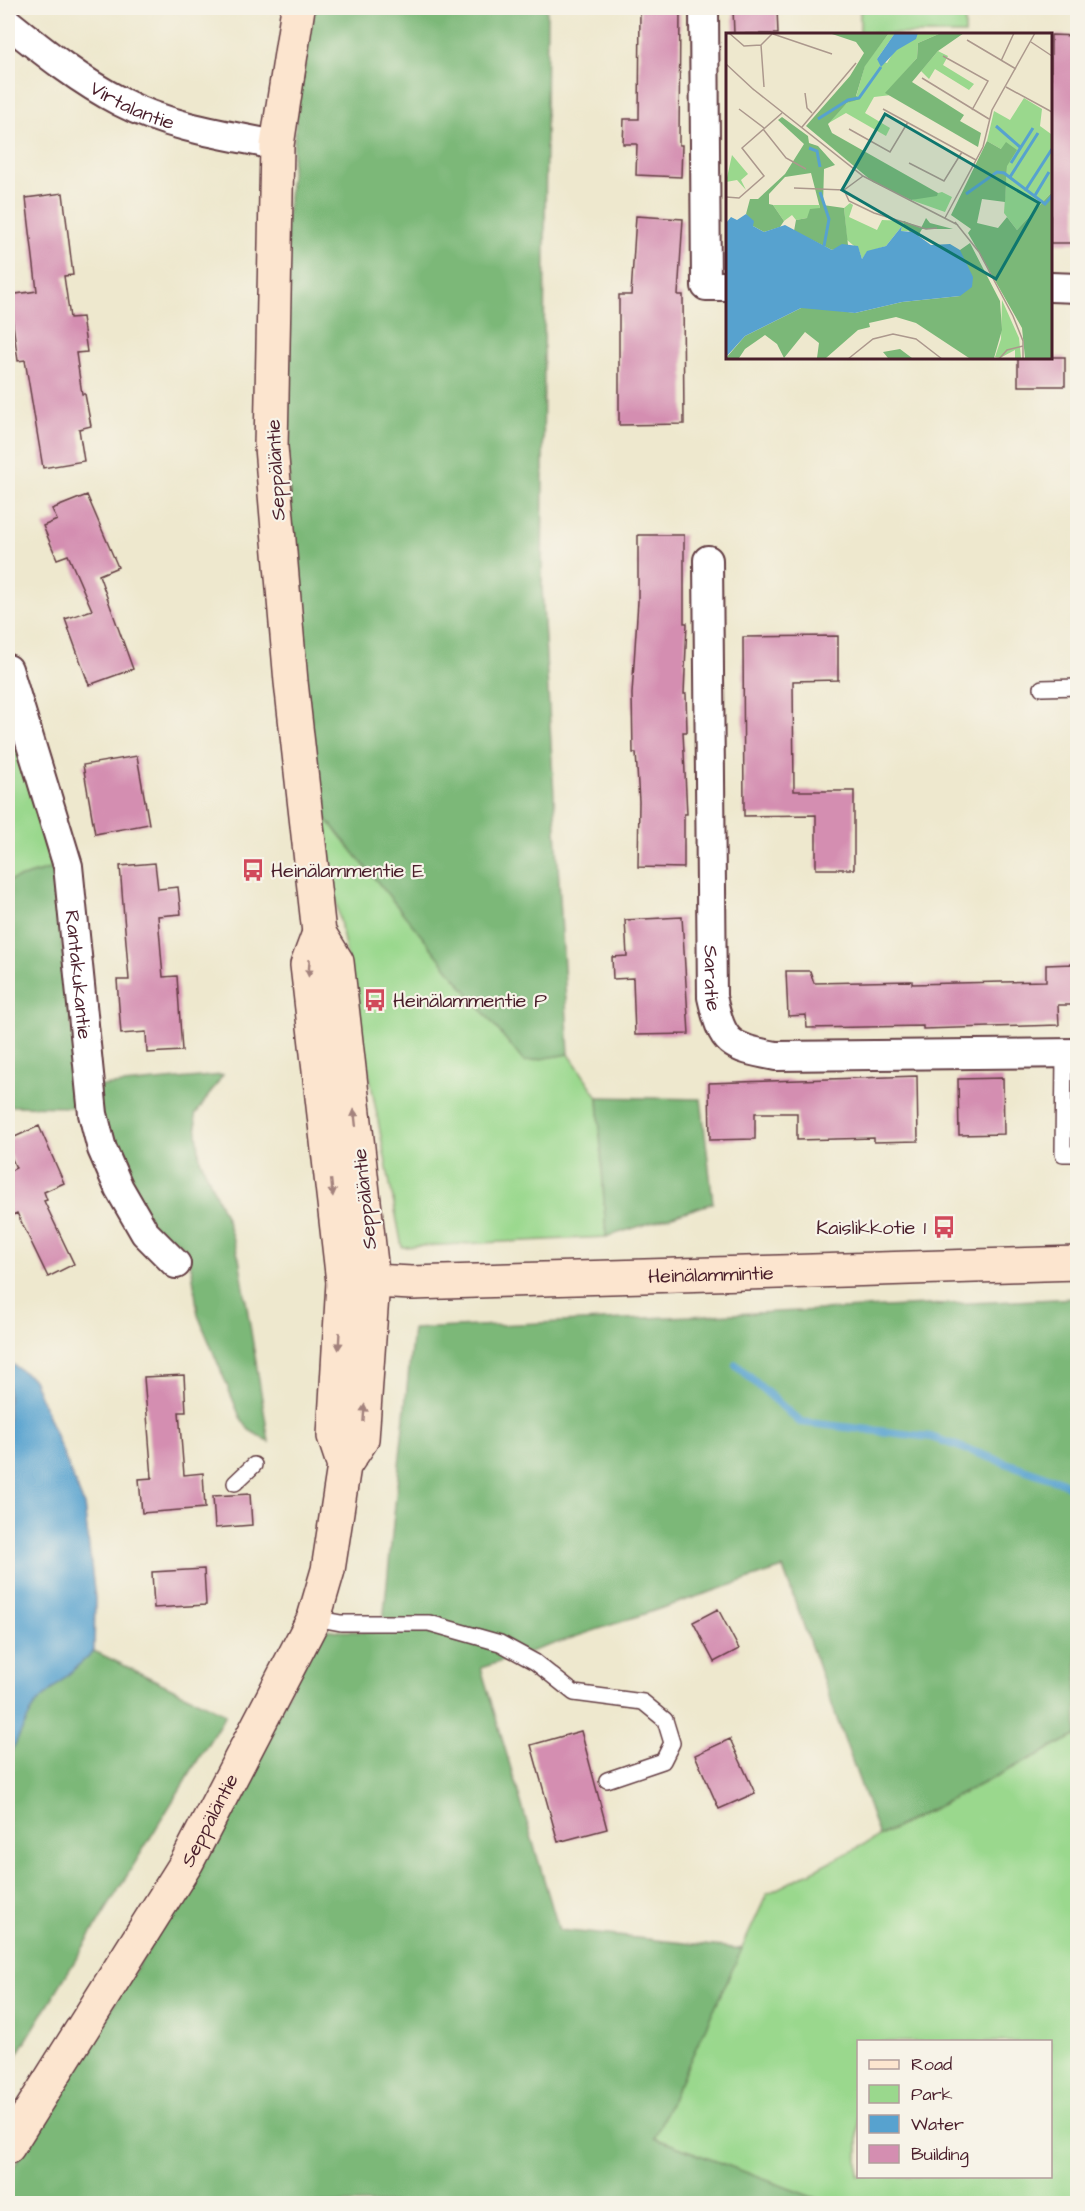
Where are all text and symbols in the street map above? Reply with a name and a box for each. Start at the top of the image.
inset map [726,33,1052,358]
street label: Virtalantie [84,74,178,137]
street label: Seppäläntie [259,418,293,521]
bus stop icon: Heinälammentie E [240,857,266,883]
place label: Heinälammentie E [271,857,424,885]
street label: Rantakukantie [58,909,98,1041]
street label: Saratie [697,945,728,1014]
one-way arrow [304,959,314,978]
bus stop icon: Heinälammentie P [362,987,388,1013]
place label: Heinälammentie P [393,987,547,1015]
one-way arrow [350,1109,360,1128]
street label: Seppäläntie [346,1147,384,1251]
one-way arrow [327,1178,337,1197]
place label: Kaislikkotie 1 [816,1214,926,1242]
bus stop icon: Kaislikkotie 1 [931,1214,957,1240]
street label: Heinälammintie [648,1259,774,1291]
one-way arrow [335,1331,344,1350]
one-way arrow [359,1403,368,1422]
street label: Seppäläntie [174,1769,246,1872]
legend [857,2040,1052,2178]
text: Road [911,2052,952,2077]
text: Park [911,2082,953,2107]
text: Water [911,2112,964,2137]
text: Building [911,2142,969,2168]

